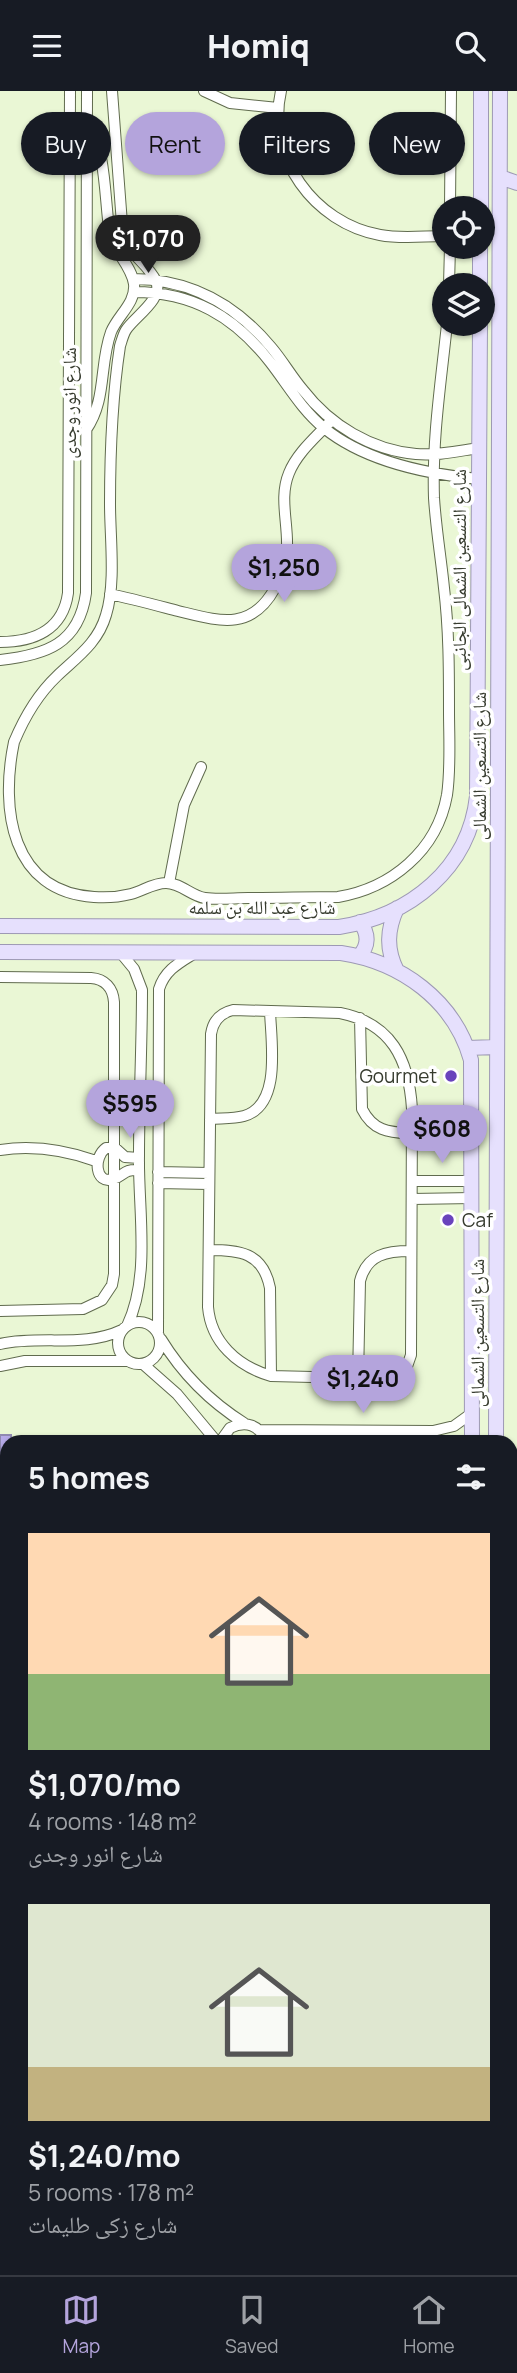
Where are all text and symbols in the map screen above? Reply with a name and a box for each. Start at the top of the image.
text: Homiq [207,24,310,68]
icon: menu [28,27,66,65]
icon: search [451,27,489,65]
chip: Buy [21,112,111,175]
chip: Rent [125,112,225,175]
chip: Filters [239,112,355,175]
chip: New [369,112,465,175]
map controls [432,196,495,336]
button: locate [432,196,495,259]
pin: $1,070 [91,215,205,275]
text: $1,070 [111,222,185,254]
button: layers [432,273,495,336]
street label: شارع انور وجدى [56,347,82,459]
street label: شارع التسعين الشمالى الجانبى [446,469,472,671]
pin: $1,250 [227,545,341,604]
text: $1,250 [248,551,320,583]
street label: شارع التسعين الشمالى [466,692,492,840]
street label: شارع عبد الله بن سلمه [188,894,336,920]
place label: Gourmet [359,1063,437,1089]
marker: Gourmet [443,1068,459,1084]
pin: $595 [89,1081,171,1140]
text: $595 [102,1087,158,1119]
pin: $608 [401,1105,483,1165]
text: $608 [413,1112,471,1144]
place label: Caf [462,1207,493,1233]
marker: Caf [440,1212,456,1228]
street label: شارع التسعين الشمالى [464,1259,490,1407]
pin: $1,240 [306,1355,420,1415]
text: $1,240 [327,1362,399,1394]
text: 5 homes [28,1457,150,1498]
icon: filters [452,1458,490,1496]
icon: home [196,1578,322,1704]
text: $1,070/mo [28,1764,181,1805]
text: 4 rooms · 148 m² [28,1805,197,1837]
text: شارع انور وجدى [28,1837,163,1869]
icon: home [196,1949,322,2075]
text: $1,240/mo [28,2135,181,2176]
text: 5 rooms · 178 m² [28,2176,194,2208]
text: شارع زكى طليمات [28,2208,177,2240]
tab: Map [62,2291,100,2359]
tab: Saved [225,2291,279,2359]
tab: Home [403,2291,455,2359]

